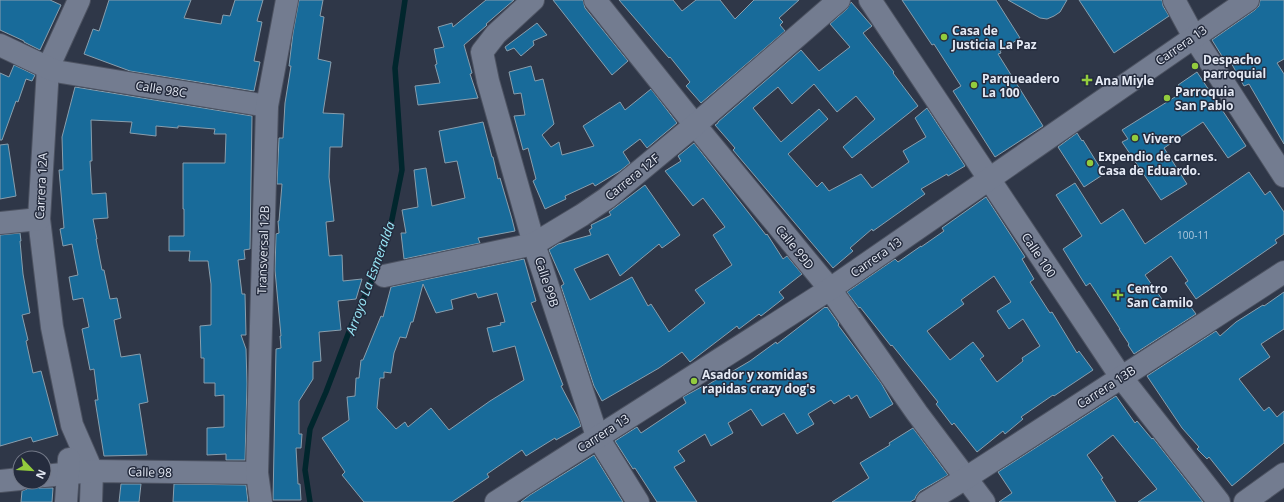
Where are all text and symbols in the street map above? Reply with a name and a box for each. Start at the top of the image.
street label: Carrera 13 [1152,21,1210,69]
place label: Casa de Justicia La Paz [951,22,1037,53]
marker: Casa de Justicia La Paz [939,32,949,42]
place label: Despacho parroquial [1203,51,1266,82]
marker: Despacho parroquial [1190,61,1200,71]
place label: Parqueadero La 100 [982,70,1060,101]
place label: Ana Miyle [1095,72,1154,89]
marker: Ana Miyle [1082,75,1092,85]
street label: Calle 98C [134,77,188,101]
marker: Parqueadero La 100 [969,80,979,90]
place label: Parroquia San Pablo [1175,83,1235,114]
marker: Parroquia San Pablo [1162,93,1172,103]
place label: Vivero [1143,130,1181,147]
marker: Vivero [1130,133,1140,143]
place label: Expendio de carnes. Casa de Eduardo. [1098,148,1217,179]
street label: Carrera 12F [601,150,663,204]
street label: Carrera 12A [31,152,51,220]
marker: Expendio de carnes. Casa de Eduardo. [1085,158,1095,168]
street label: Transversal 12B [253,205,273,295]
water label: Arroyo La Esmeralda [341,218,399,338]
street label: Calle 99D [772,221,818,273]
house number: 100-11 [1177,228,1209,242]
street label: Calle 100 [1018,229,1060,281]
street label: Carrera 13 [847,233,905,281]
street label: Calle 99B [531,255,563,309]
place label: Centro San Camilo [1127,280,1193,311]
marker: Centro San Camilo [1112,289,1124,301]
street label: Carrera 13B [1073,362,1139,412]
place label: Asador y xomidas rapidas crazy dog's [702,366,816,397]
marker: Asador y xomidas rapidas crazy dog's [689,376,699,386]
street label: Carrera 13 [574,410,633,456]
north arrow [12,450,52,490]
street label: Calle 98 [128,463,172,481]
text: N [33,467,50,482]

